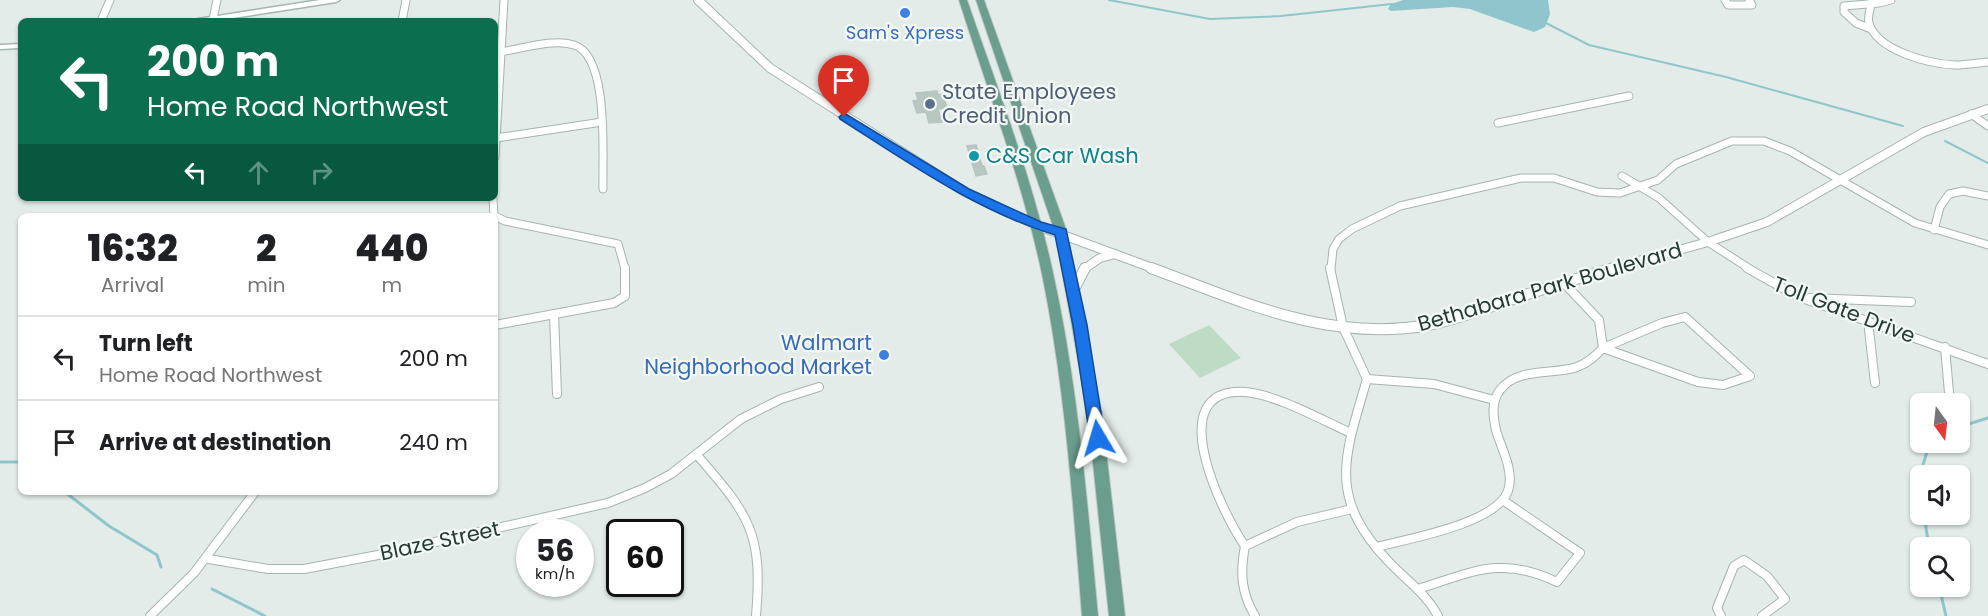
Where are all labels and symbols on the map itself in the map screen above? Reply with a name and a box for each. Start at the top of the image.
marker: Sam's Xpress [898,6,912,20]
place label: Sam's Xpress [846,20,964,45]
pin [818,55,869,117]
place label: State Employees Credit Union [942,77,1116,130]
marker: State Employees Credit Union [923,97,937,111]
place label: C&S Car Wash [986,141,1139,170]
marker: C&S Car Wash [967,149,981,163]
street label: Bethabara Park Boulevard [1414,235,1685,338]
street label: Toll Gate Drive [1769,269,1919,350]
place label: Walmart Neighborhood Market [644,328,872,381]
marker: Walmart Neighborhood Market [877,348,891,362]
north arrow [1910,393,1970,453]
position arrow [1066,406,1130,470]
street label: Blaze Street [377,514,503,567]
speed limit sign: 60 [606,519,684,597]

